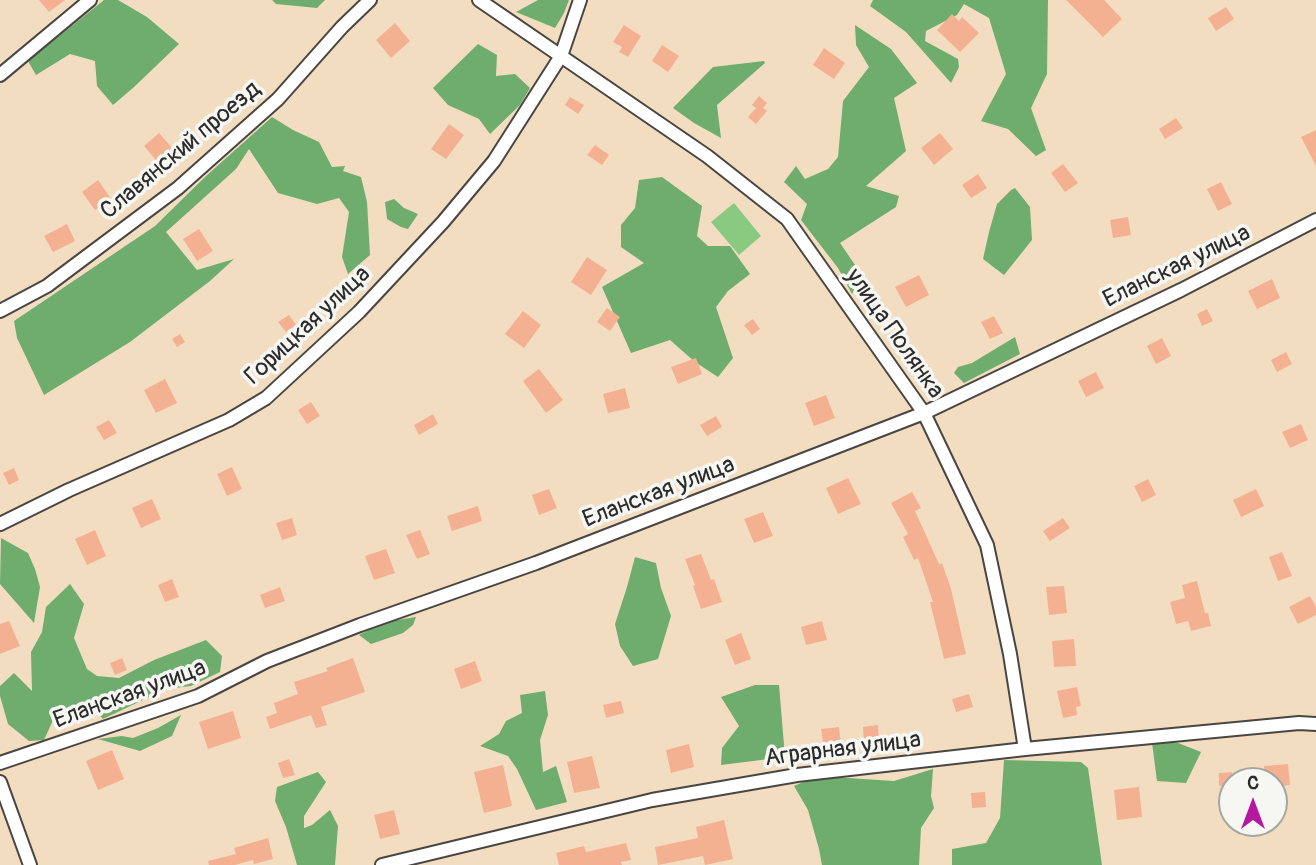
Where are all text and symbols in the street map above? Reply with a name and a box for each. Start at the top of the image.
street label: Славянский проезд [95,76,267,226]
street label: Еланская улица [1099,219,1255,315]
street label: Горицкая улица [239,260,377,392]
street label: улица Полянка [839,264,949,404]
street label: Еланская улица [579,451,739,535]
street label: Еланская улица [50,654,210,736]
street label: Аграрная улица [763,726,923,774]
north arrow [1218,767,1288,837]
text: С [1247,771,1259,795]

